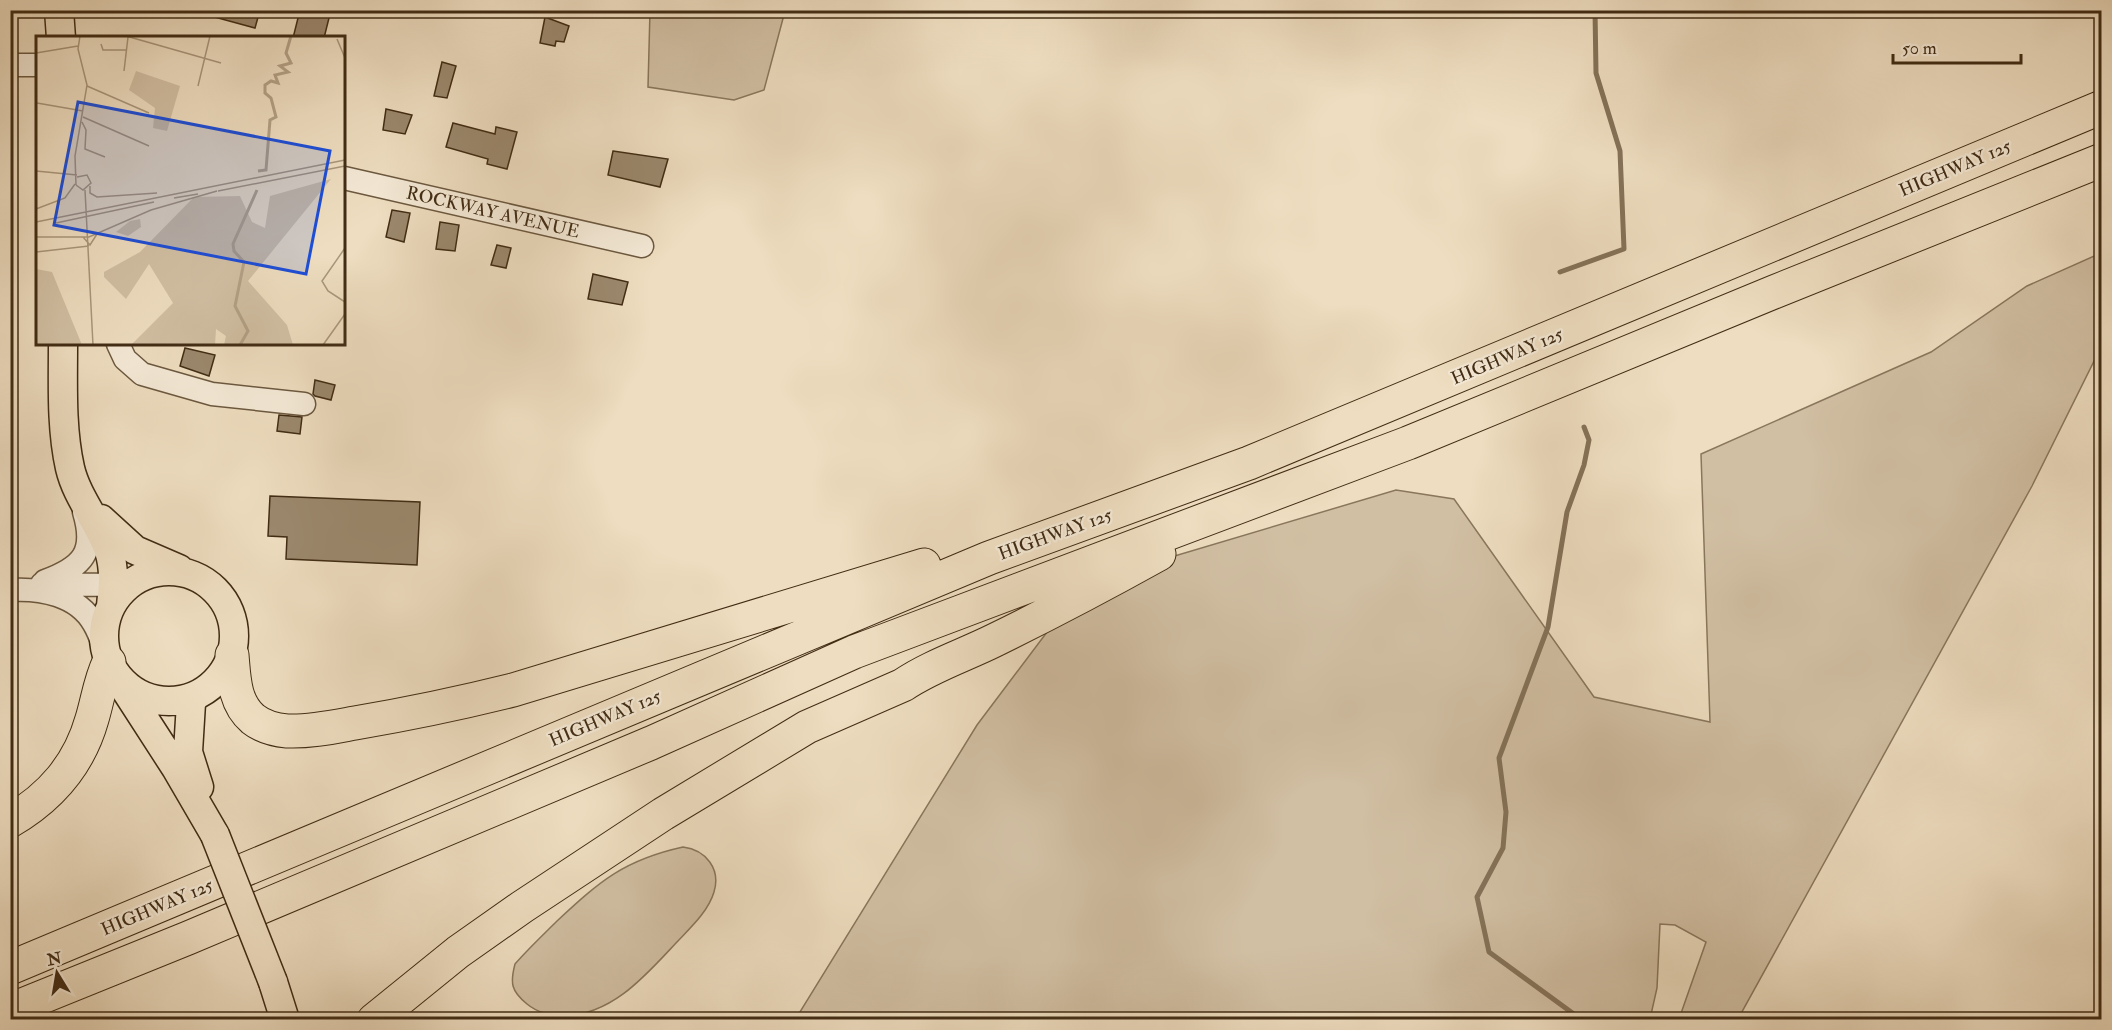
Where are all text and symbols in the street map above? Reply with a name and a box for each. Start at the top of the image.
scale bar [1893,27,2020,65]
inset map [36,36,345,345]
text: 50 m [1902,37,1937,60]
street label: HIGHWAY 125 [1896,134,2015,202]
street label: ROCKWAY AVENUE [404,181,582,244]
street label: HIGHWAY 125 [1448,322,1567,390]
street label: HIGHWAY 125 [995,503,1115,566]
street label: HIGHWAY 125 [546,684,665,752]
street label: HIGHWAY 125 [98,873,217,941]
north arrow [27,943,87,1003]
text: N [44,948,64,971]

